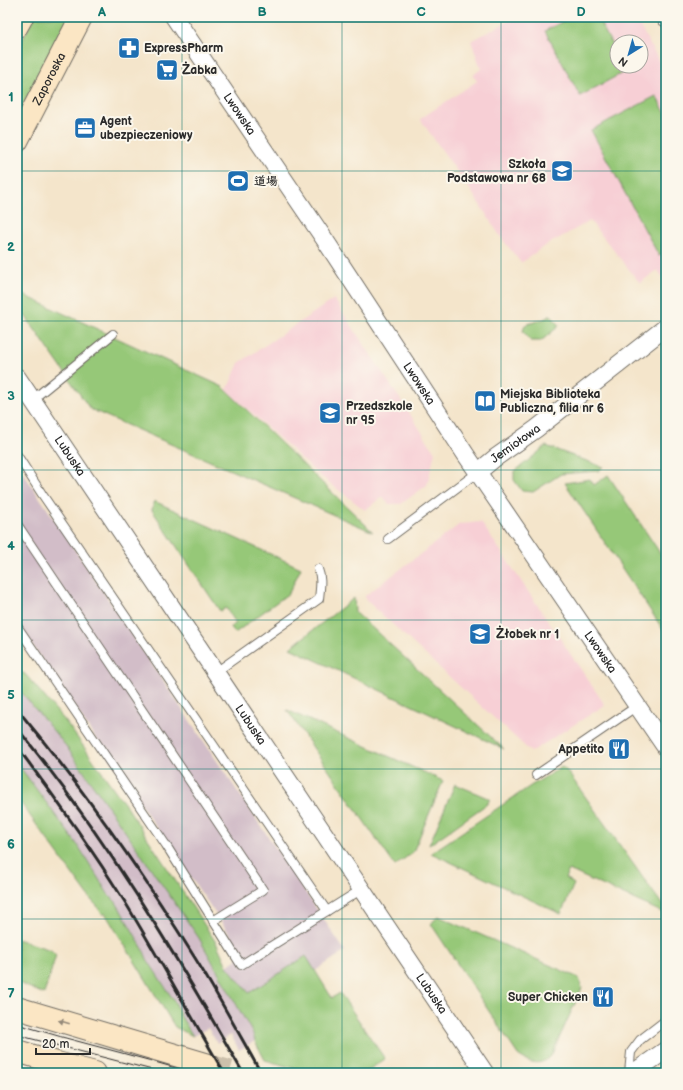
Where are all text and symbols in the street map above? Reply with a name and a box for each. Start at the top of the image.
text: A [97,4,106,20]
text: B [257,4,267,20]
text: C [416,4,426,20]
text: D [576,4,586,20]
north arrow [609,34,649,74]
pharmacy icon: ExpressPharm [116,35,142,61]
place label: ExpressPharm [144,41,223,56]
street label: Zaporoska [29,50,69,109]
text: N [616,54,630,69]
supermarket icon: Żabka [154,57,180,83]
place label: Żabka [182,61,217,78]
text: 1 [8,89,14,105]
street label: Lwowska [220,90,259,138]
place label: Agent ubezpieczeniowy [99,114,193,143]
office icon: Agent ubezpieczeniowy [72,115,98,141]
place label: Szkoła Podstawowa nr 68 [447,157,546,186]
school or university icon: Szkoła Podstawowa nr 68 [549,158,575,184]
sports icon: 道場 [225,168,251,194]
place label: 道場 [254,174,278,189]
text: 2 [7,239,15,255]
street label: Lwowska [400,360,439,408]
place label: Miejska Biblioteka Publiczna, filia nr 6 [500,387,604,416]
text: 3 [7,388,15,404]
library icon: Miejska Biblioteka Publiczna, filia nr 6 [472,388,498,414]
place label: Przedszkole nr 95 [346,399,413,428]
school or university icon: Przedszkole nr 95 [317,400,343,426]
street label: Jemiołowa [487,421,544,466]
street label: Lubuska [51,433,89,479]
text: 4 [7,538,15,554]
school or university icon: Żłobek nr 1 [467,621,493,647]
place label: Żłobek nr 1 [496,625,559,642]
street label: Lwowska [581,628,620,676]
text: 5 [7,687,15,703]
street label: Lubuska [232,702,270,748]
restaurant icon: Appetito [606,736,632,762]
place label: Appetito [558,742,604,757]
text: 6 [7,836,15,852]
street label: Lubuska [413,971,451,1017]
restaurant icon: Super Chicken [590,984,616,1010]
text: 7 [7,986,15,1002]
place label: Super Chicken [508,990,588,1005]
one-way arrow [57,1019,69,1025]
scale bar [36,1030,90,1056]
text: 20 m [42,1037,69,1052]

